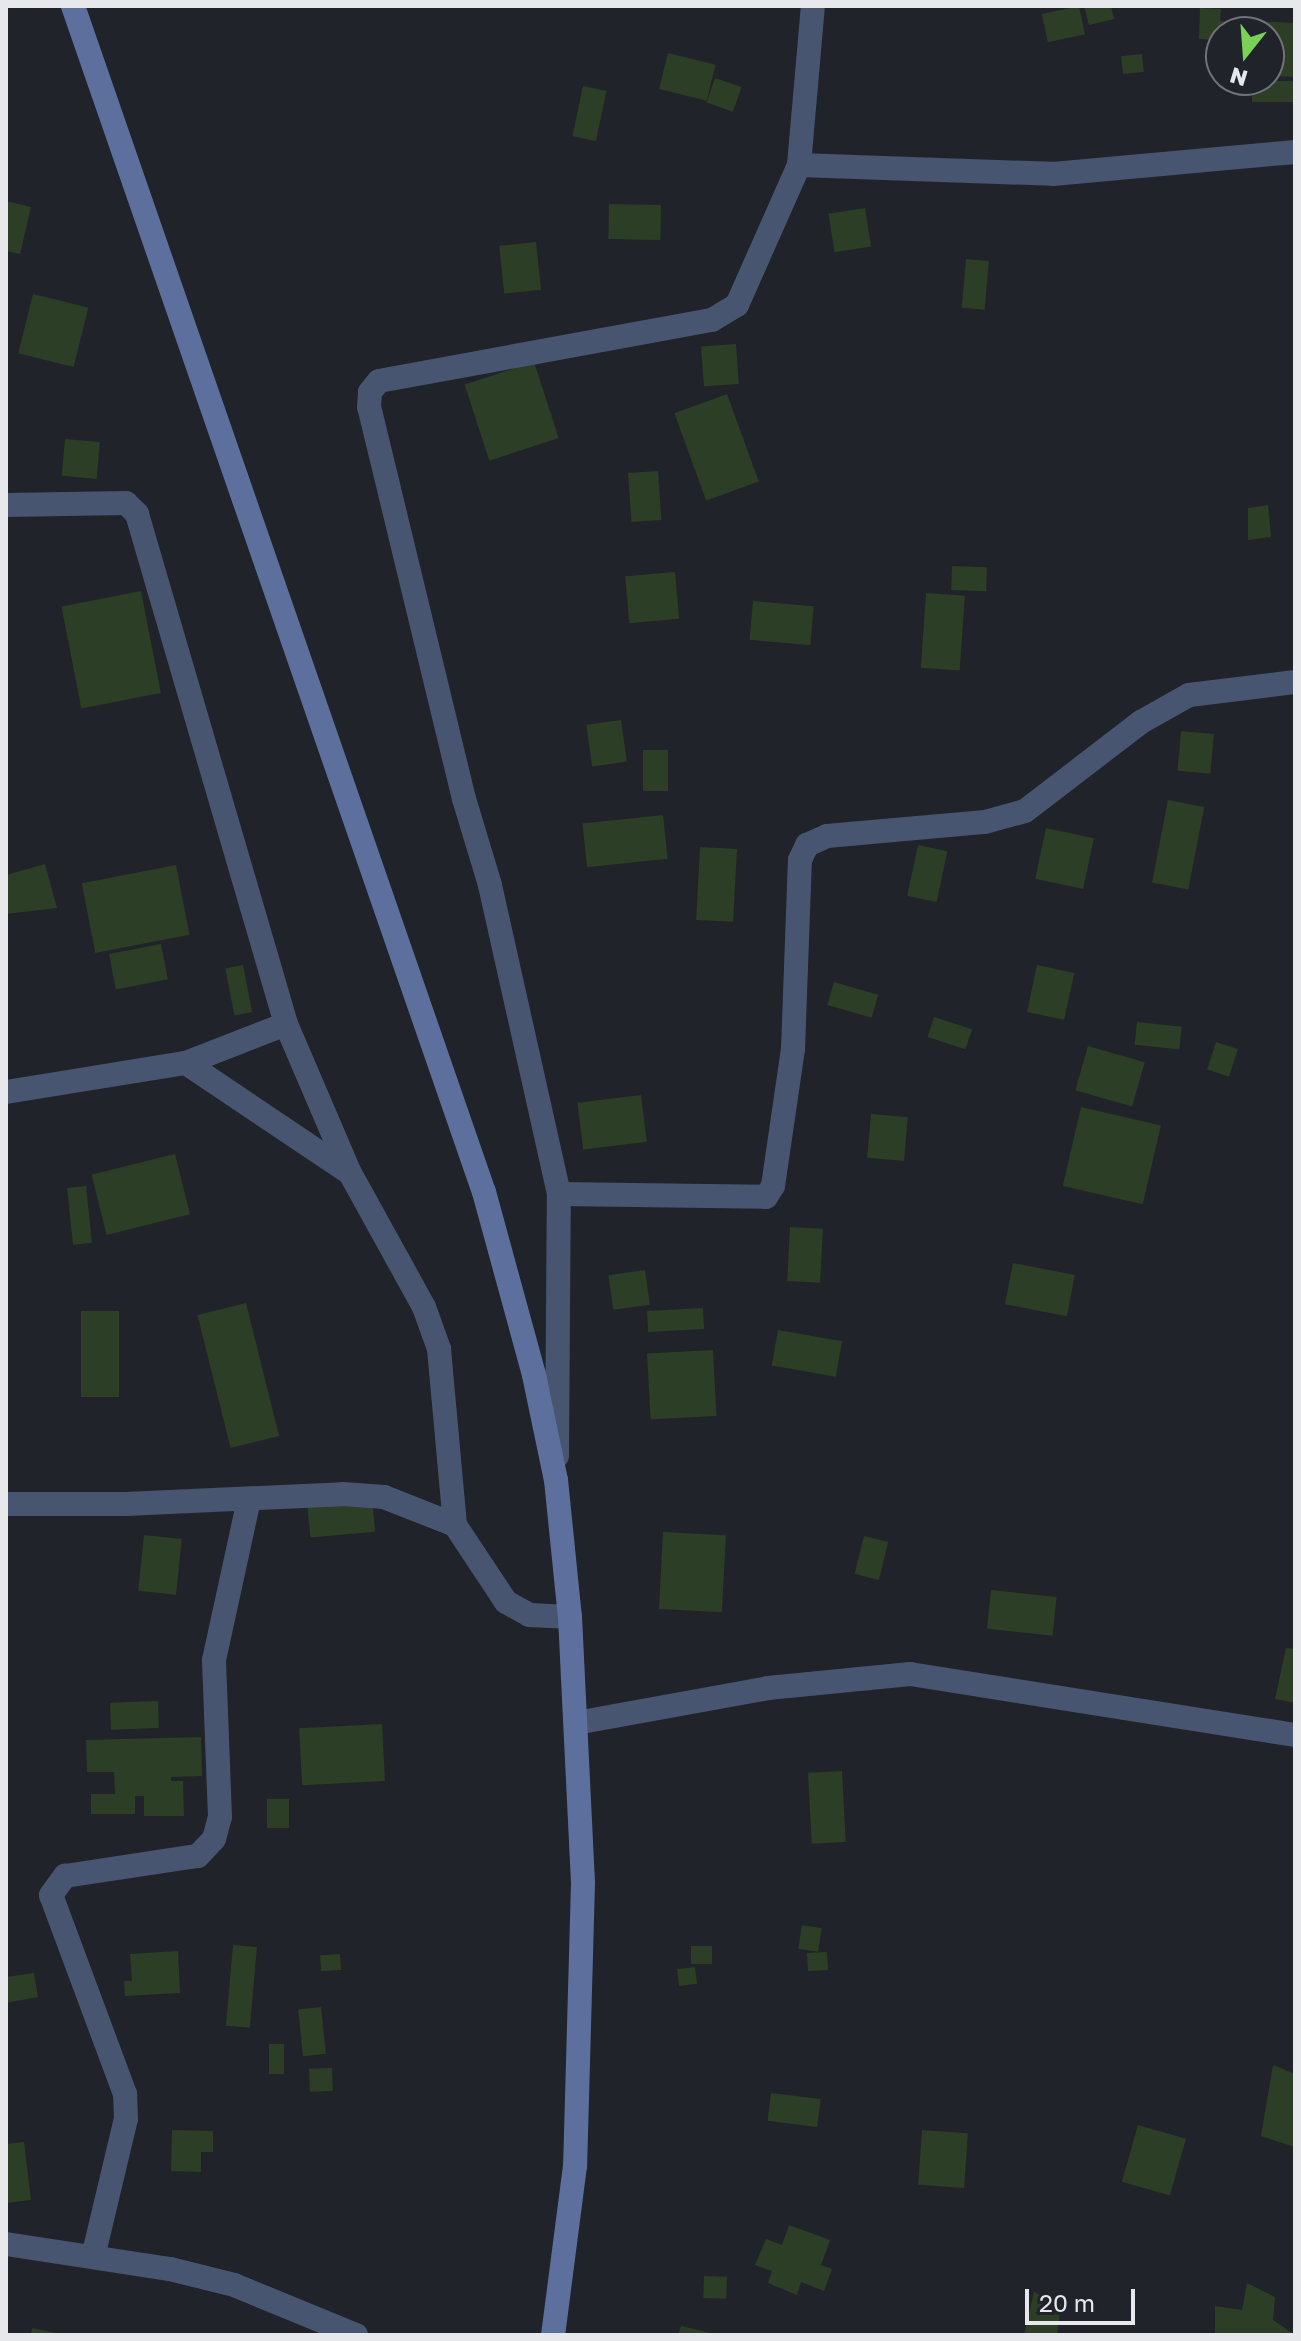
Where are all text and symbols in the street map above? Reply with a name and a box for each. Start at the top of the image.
north arrow [1205,16,1285,96]
text: N [1226,62,1250,93]
scale bar [1029,2273,1139,2323]
text: 20 m [1039,2288,1095,2317]

